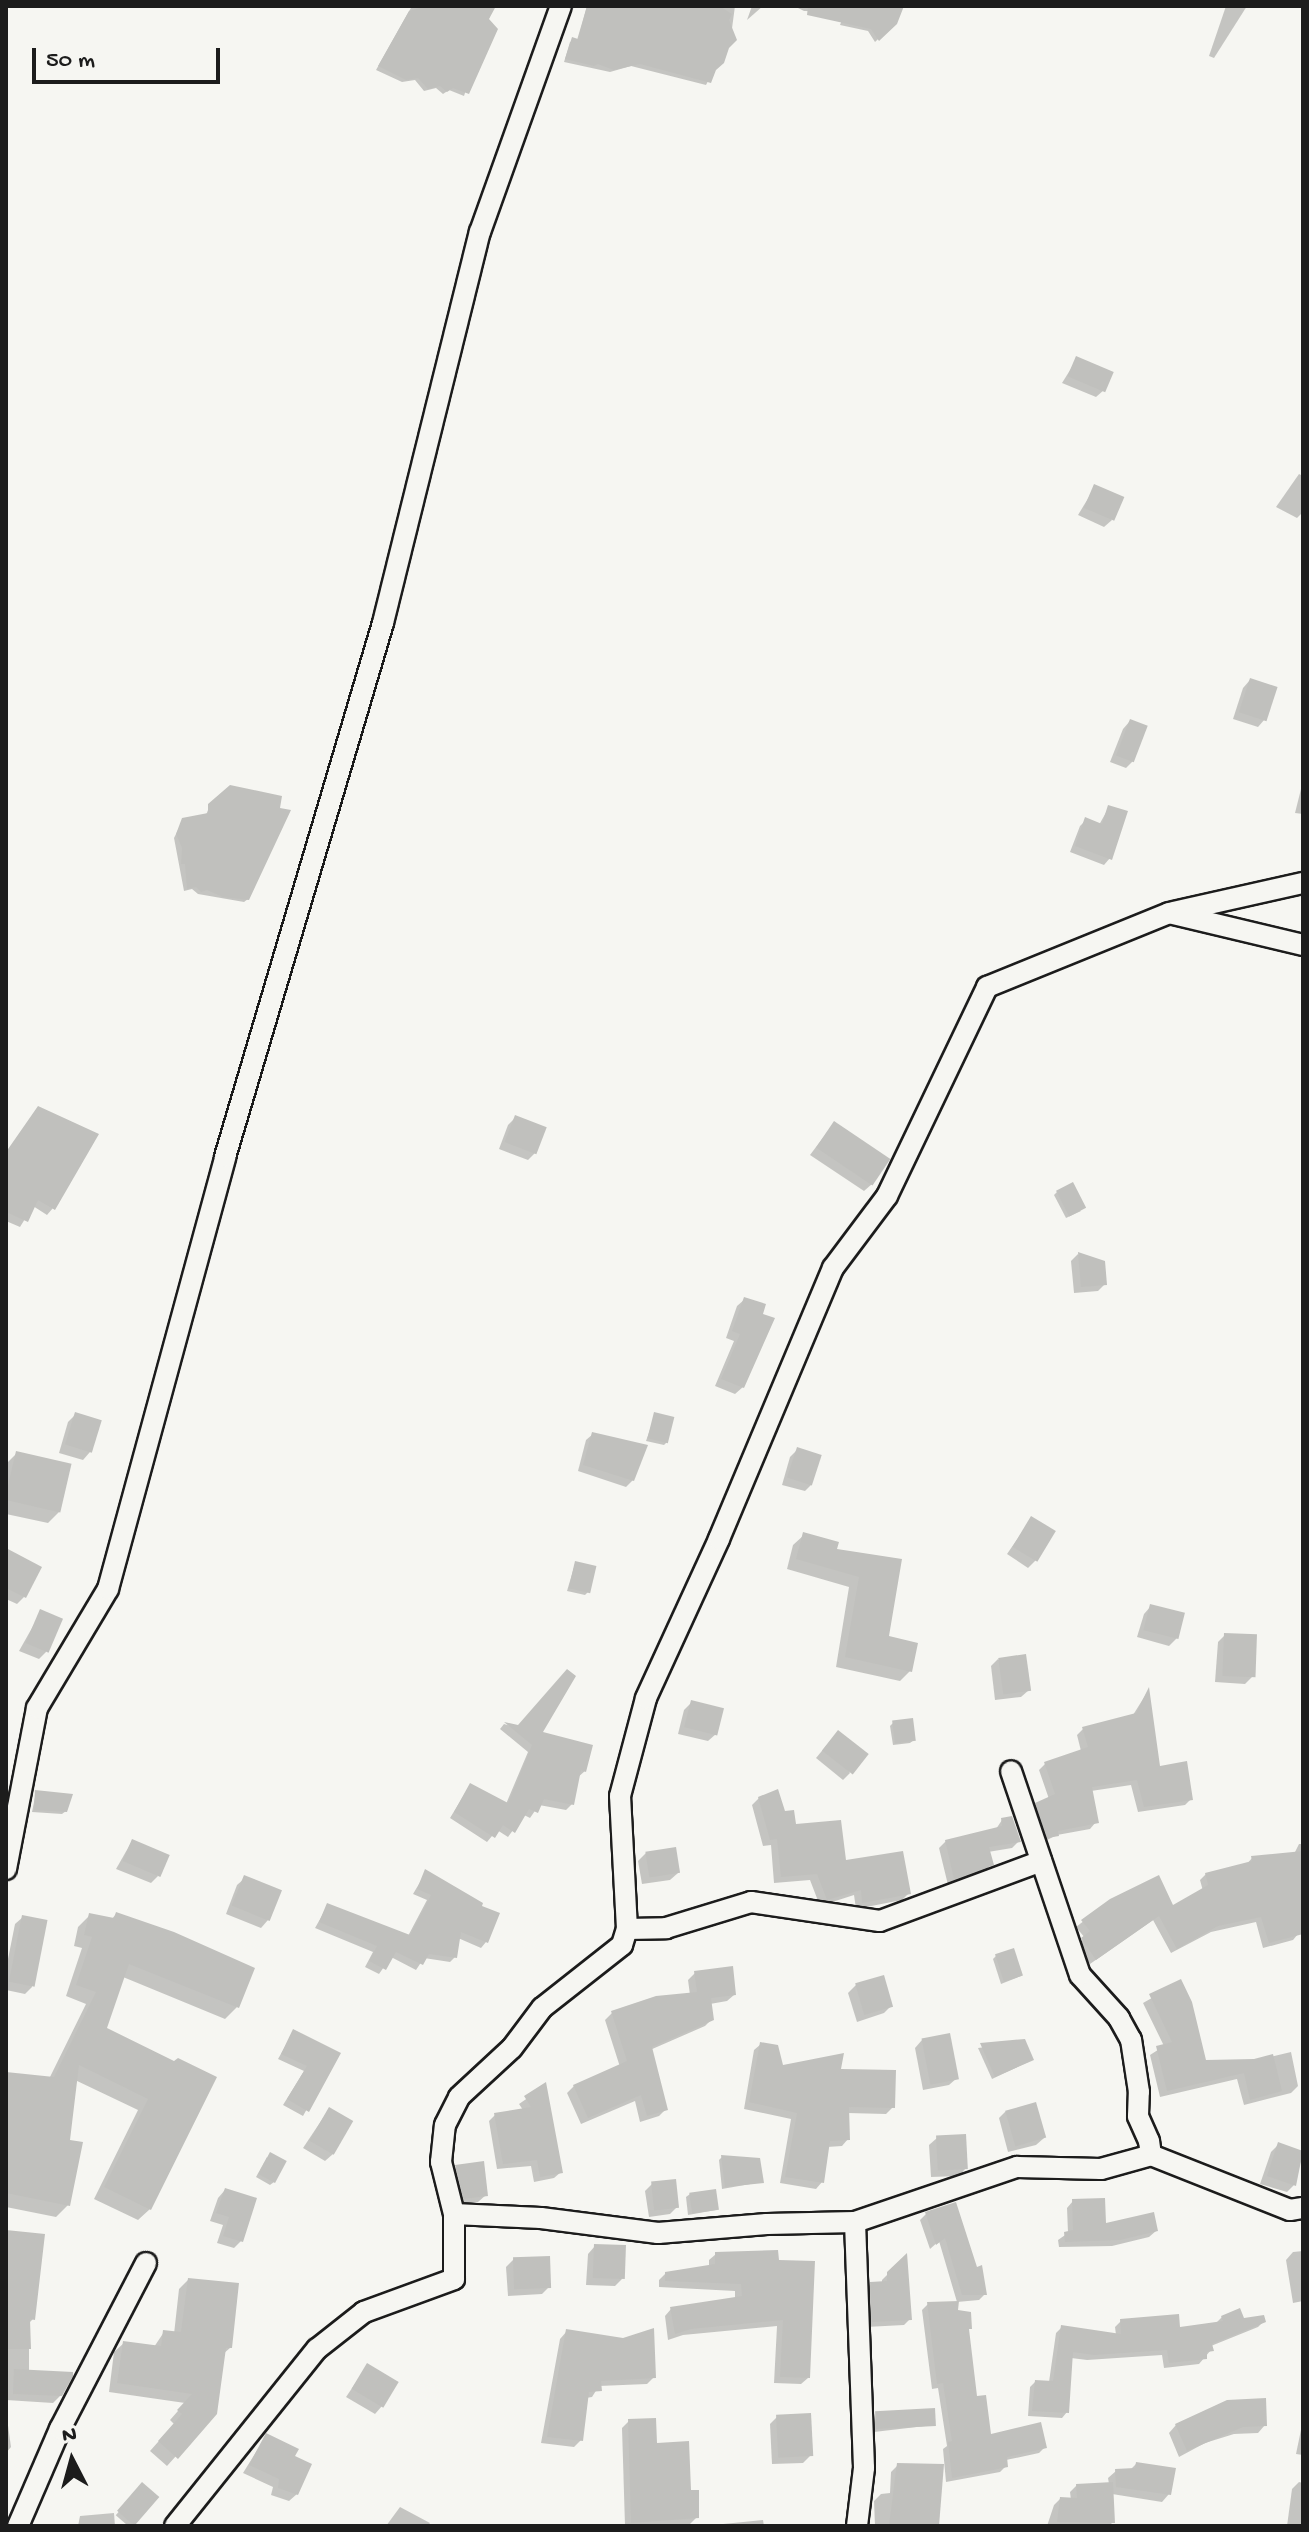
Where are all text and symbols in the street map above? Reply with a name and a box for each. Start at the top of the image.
scale bar [36,32,224,82]
text: 50 m [46,47,95,76]
north arrow [32,2420,112,2500]
text: N [61,2422,78,2450]

